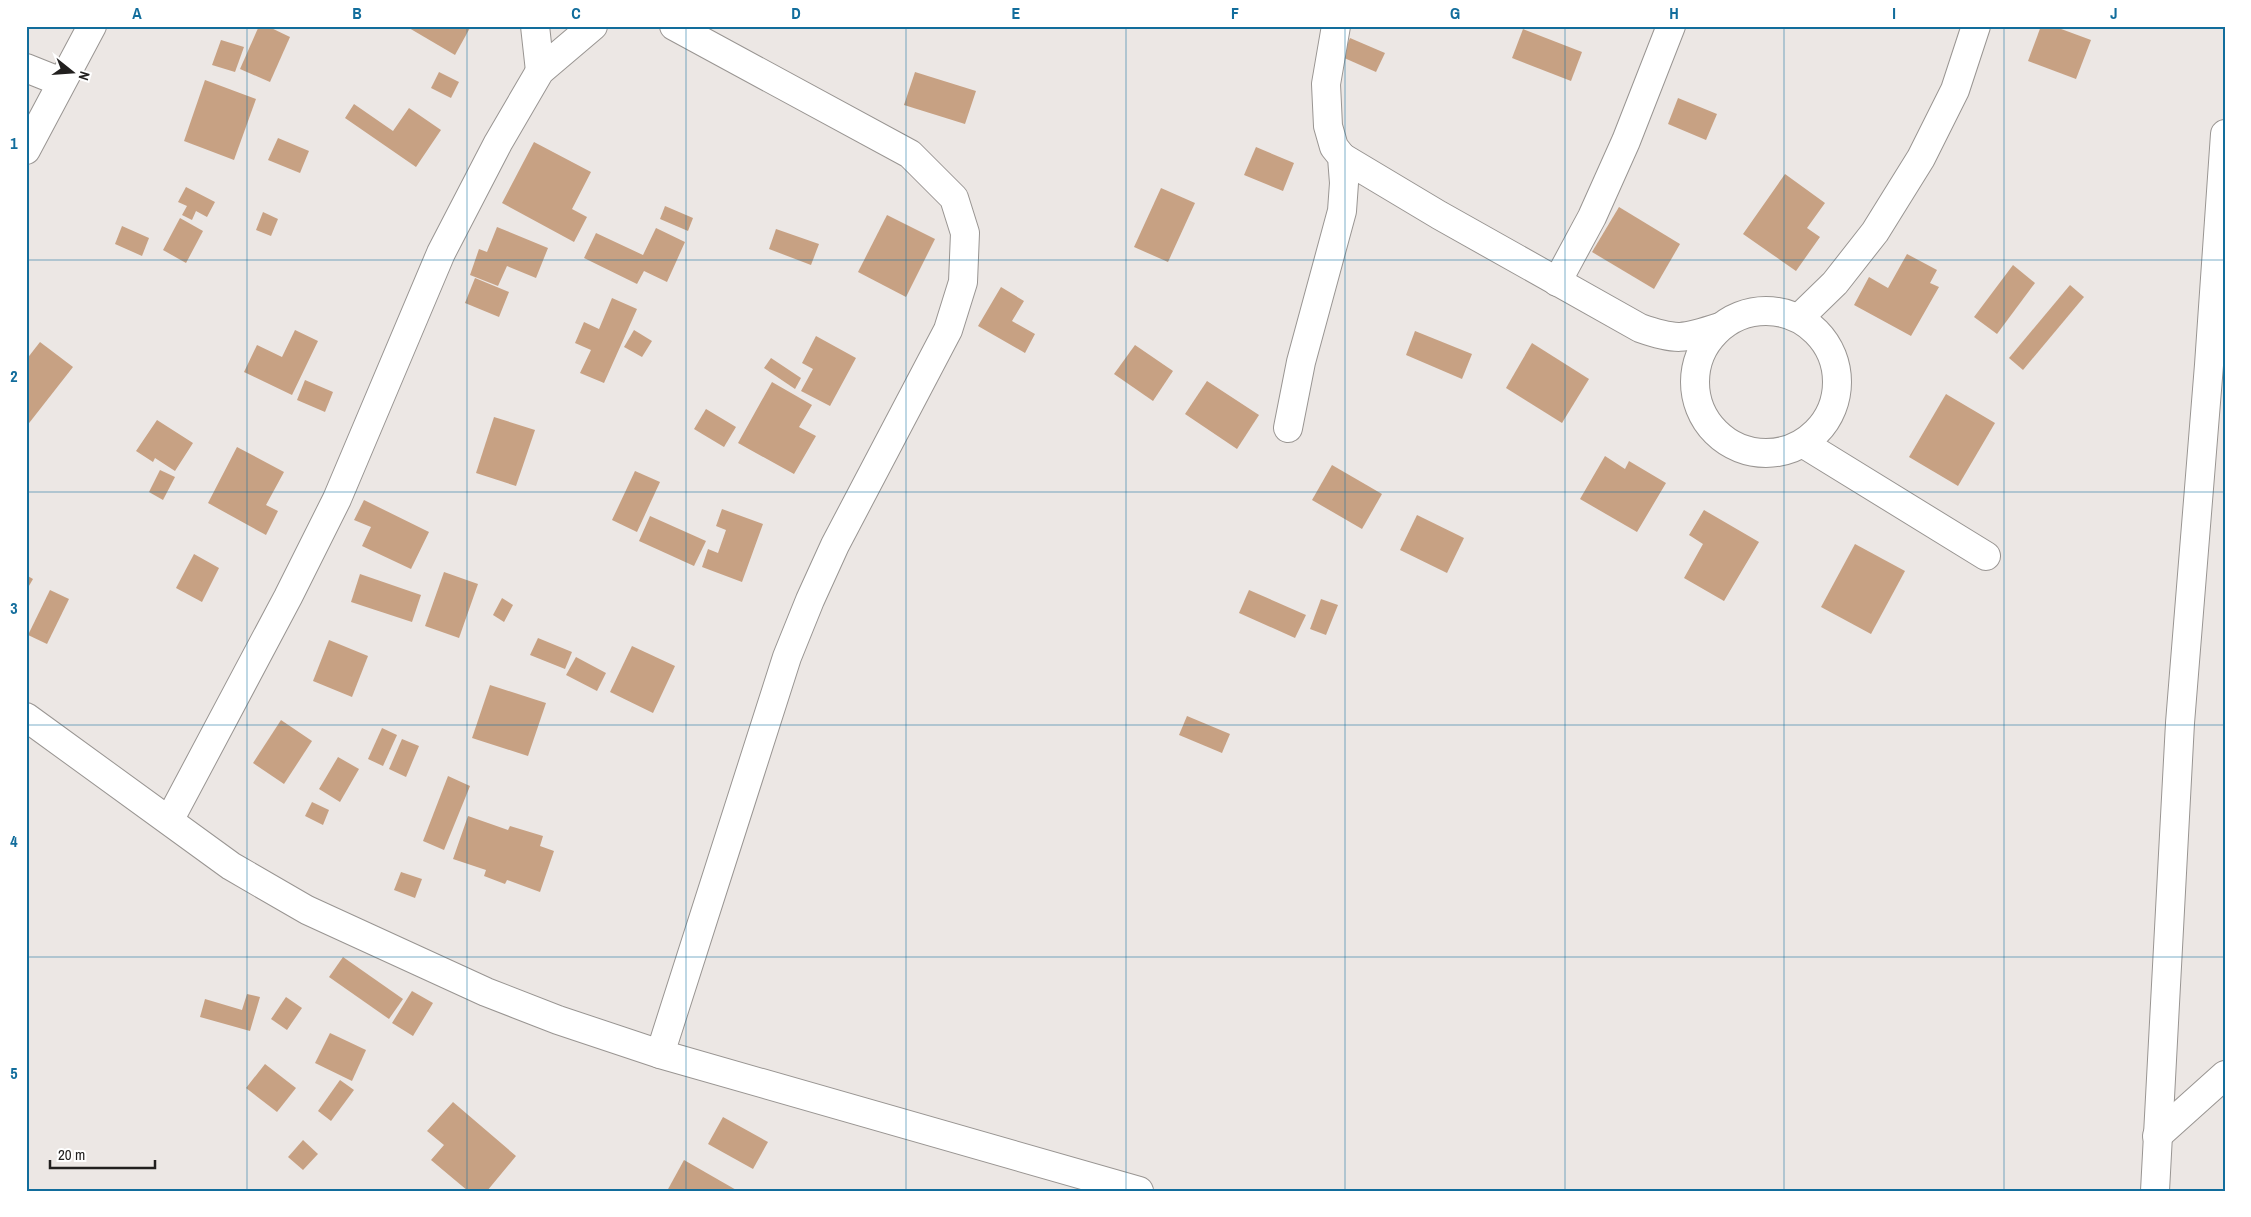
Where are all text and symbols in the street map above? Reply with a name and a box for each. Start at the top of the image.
text: A [132,2,142,24]
text: B [352,2,362,24]
text: C [571,2,581,24]
text: D [791,2,801,24]
text: E [1012,2,1021,24]
text: F [1231,2,1239,24]
text: G [1450,2,1460,24]
text: H [1669,2,1679,24]
text: I [1892,2,1896,24]
text: J [2110,2,2118,24]
north arrow [48,48,98,98]
text: N [75,69,94,82]
text: 1 [10,132,18,154]
text: 2 [10,365,18,387]
text: 3 [10,597,18,619]
text: 4 [10,830,18,852]
text: 5 [10,1062,18,1084]
scale bar [50,1137,155,1169]
text: 20 m [58,1144,85,1165]

